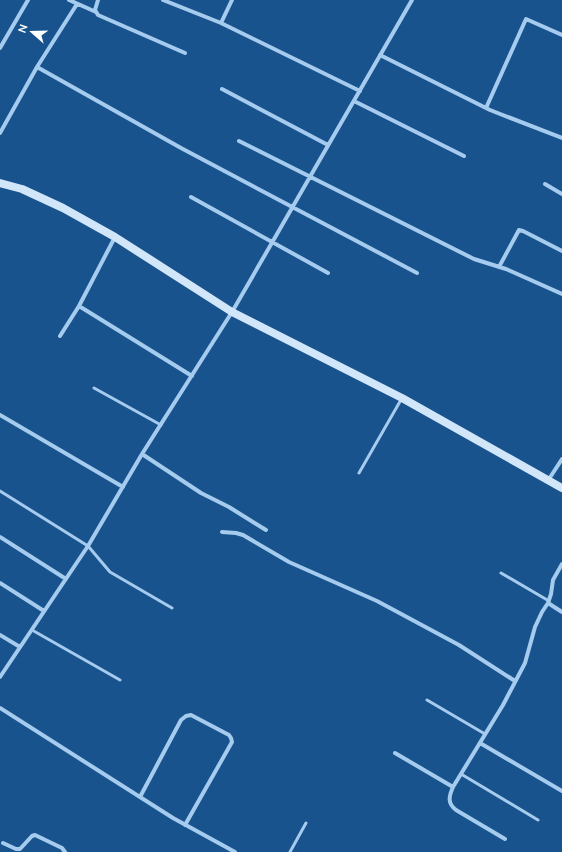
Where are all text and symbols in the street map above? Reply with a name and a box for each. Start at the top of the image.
north arrow [12,12,52,52]
text: N [15,22,32,35]

